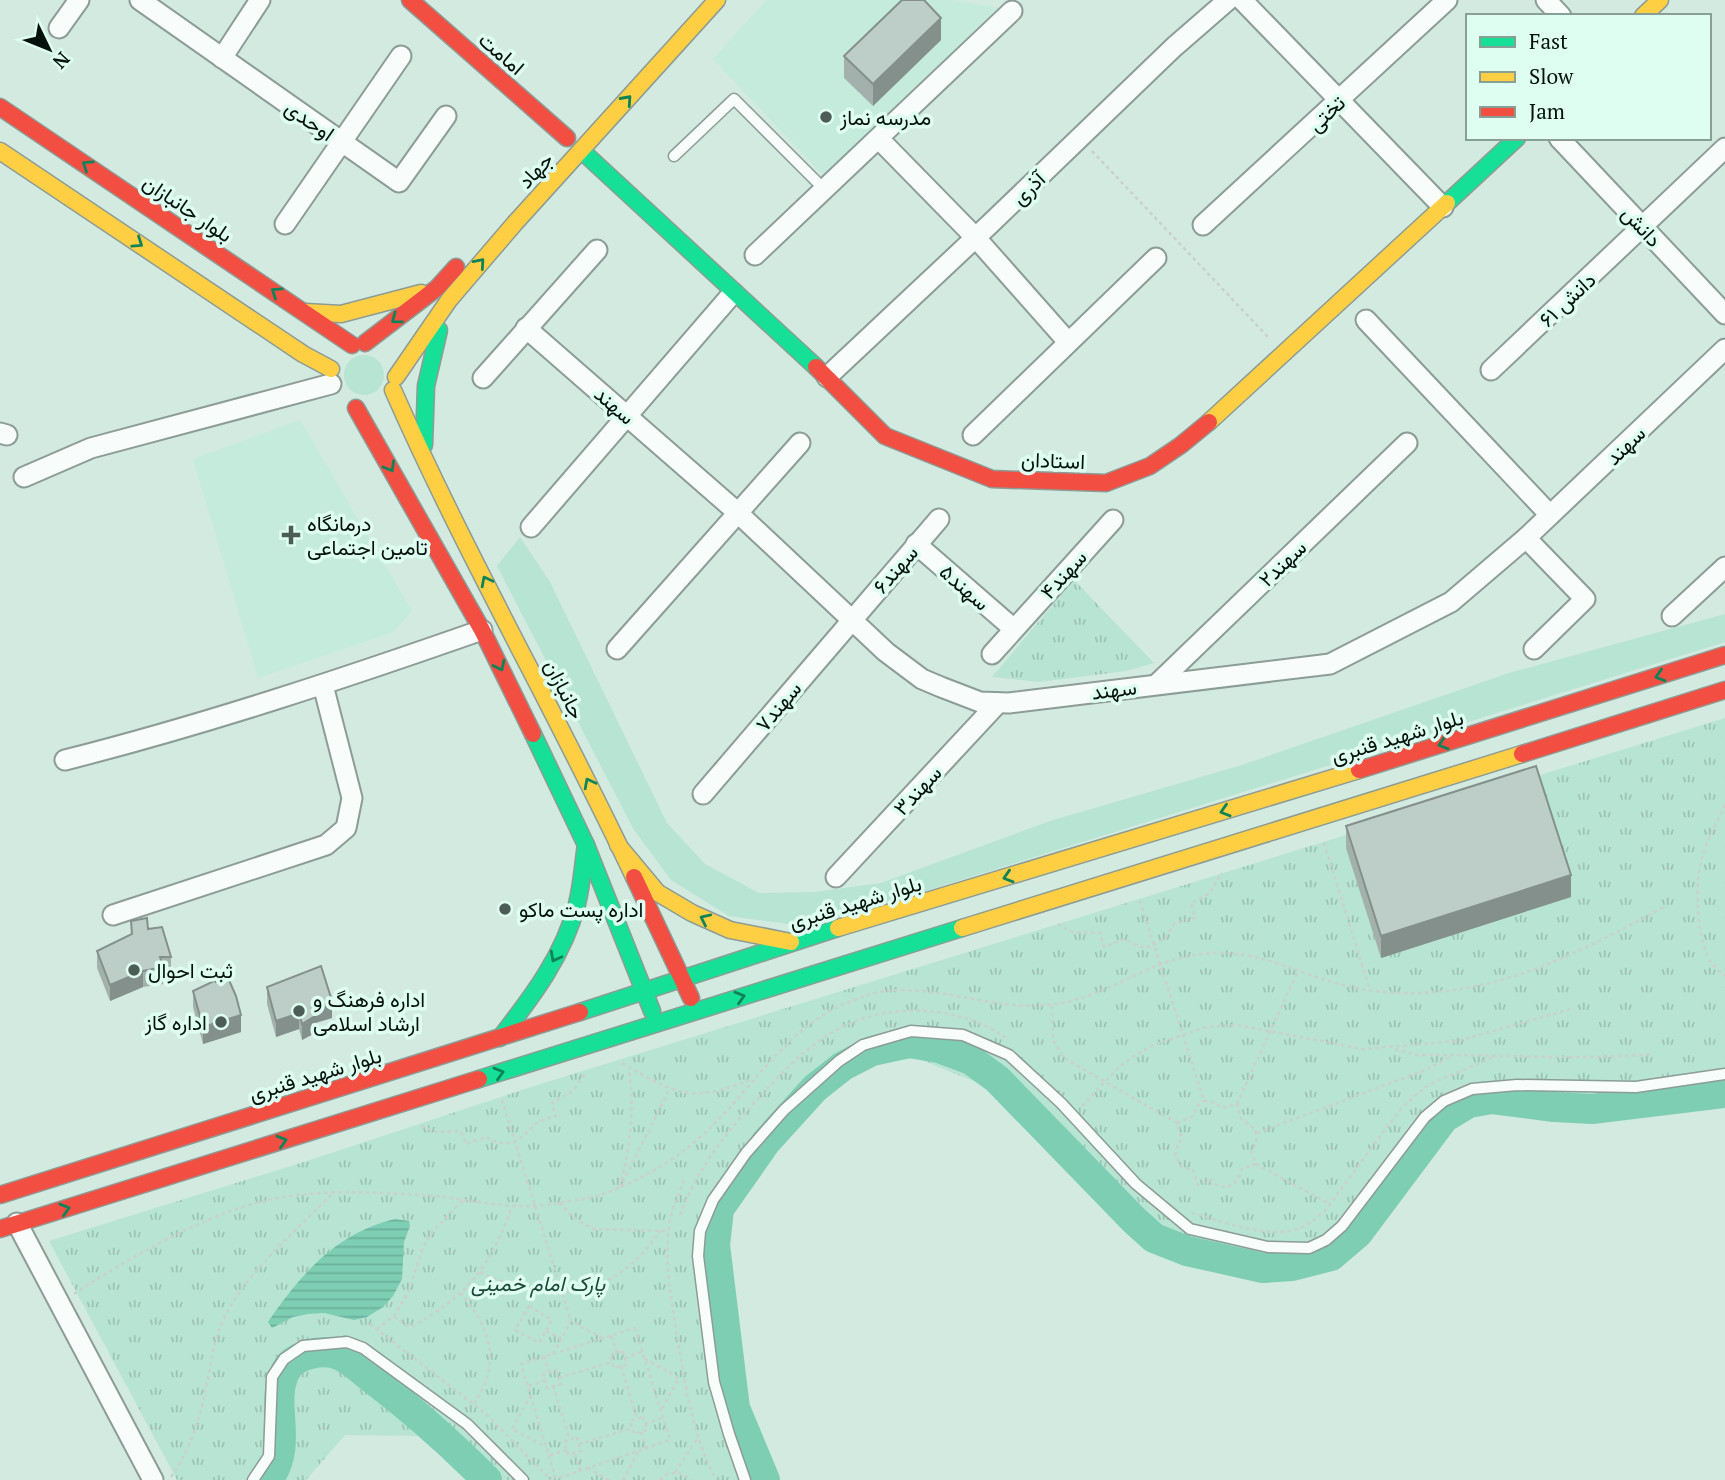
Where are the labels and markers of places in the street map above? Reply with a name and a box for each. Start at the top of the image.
place label: مدرسه نماز [839,103,931,131]
marker: مدرسه نماز [818,109,834,125]
place label: درمانگاه تامین اجتماعی [307,509,428,561]
marker: درمانگاه تامین اجتماعی [281,525,301,545]
place label: اداره پست ماکو [519,895,643,924]
marker: اداره پست ماکو [497,901,513,917]
place label: ثبت احوال [148,956,233,984]
marker: ثبت احوال [126,962,142,978]
place label: اداره فرهنگ و ارشاد اسلامی [313,985,425,1037]
marker: اداره فرهنگ و ارشاد اسلامی [291,1003,307,1019]
place label: اداره گاز [144,1008,207,1036]
marker: اداره گاز [213,1014,229,1030]

